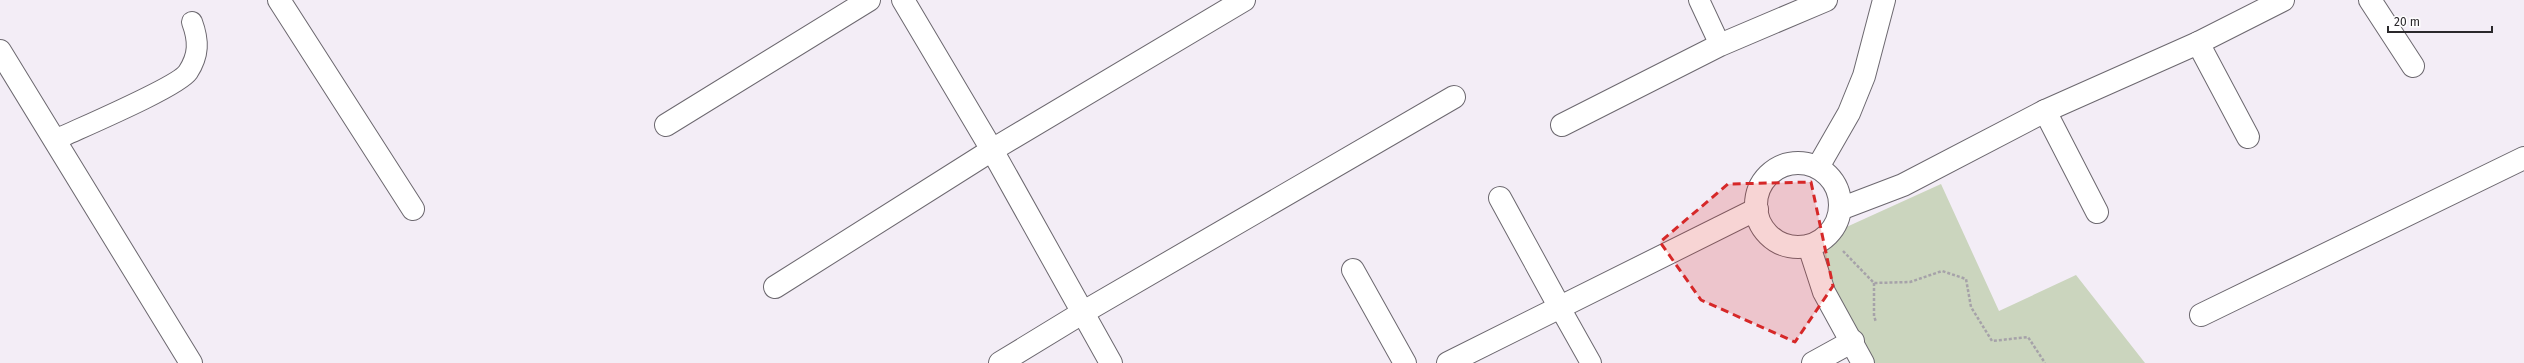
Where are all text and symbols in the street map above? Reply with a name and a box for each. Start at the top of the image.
scale bar [2388,8,2492,34]
text: 20 m [2394,15,2420,29]

